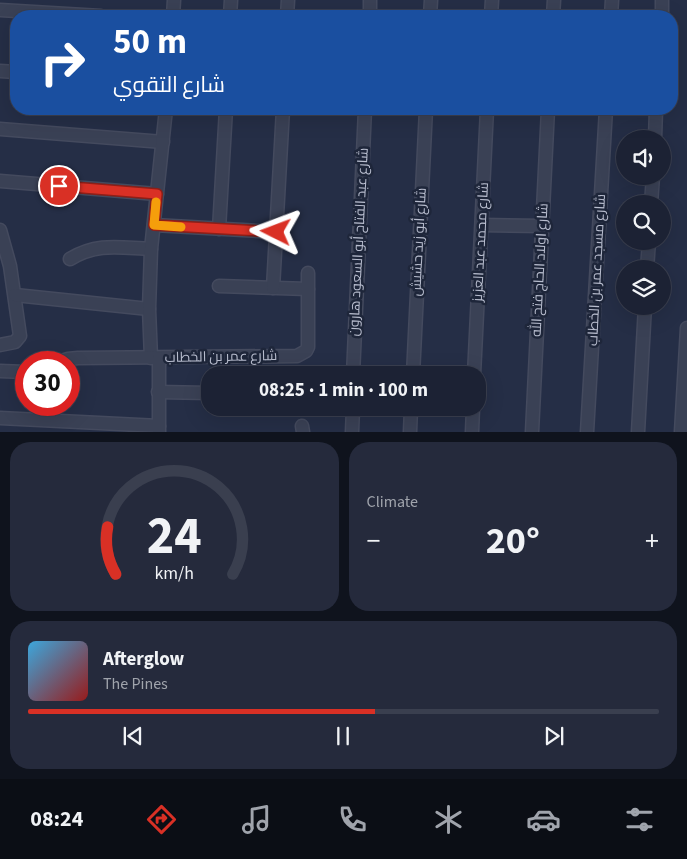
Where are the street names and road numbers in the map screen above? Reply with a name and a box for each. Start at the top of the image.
street label: شارع عبد الفتاح أبو السعود هارون [344,147,374,337]
street label: شارع محمد عبد العزيز [468,182,494,303]
street label: شارع أبو زيد حشيش [406,187,432,297]
street label: شارع مسجد عمر بن الخطاب [583,193,611,347]
street label: شارع اولاد الحاج فتح الله [527,203,553,337]
street label: شارع عمر بن الخطاب [164,346,278,368]

